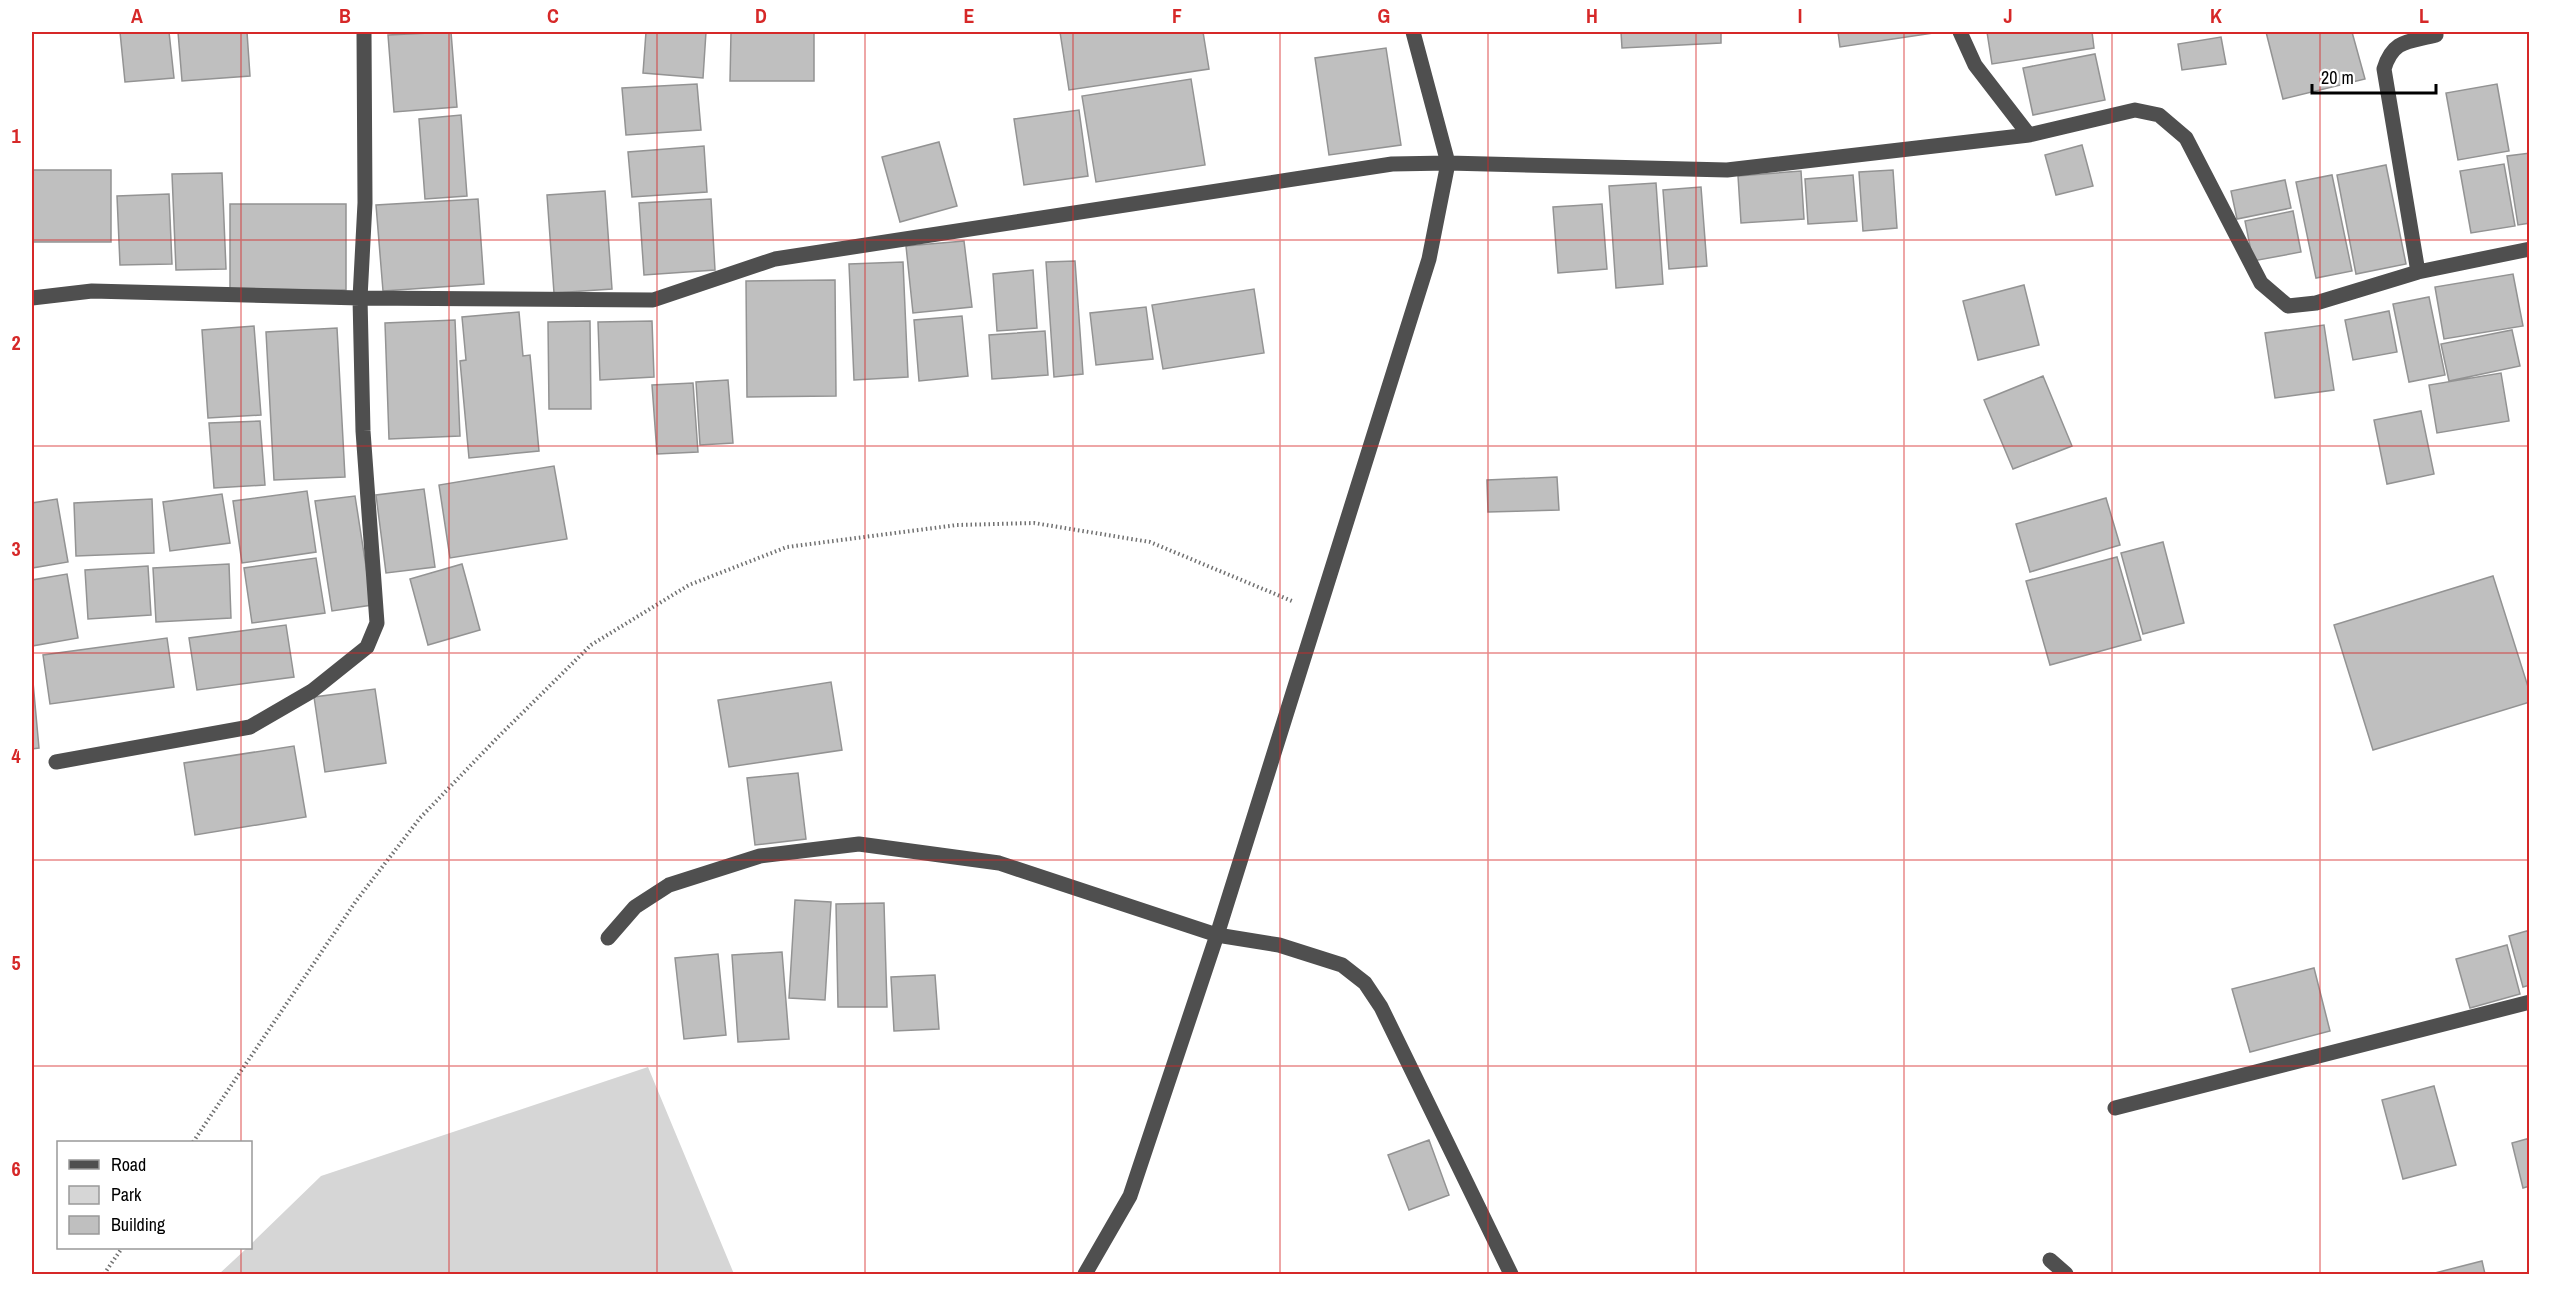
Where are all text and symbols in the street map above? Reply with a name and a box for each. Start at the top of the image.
text: A [131,2,143,29]
text: B [339,2,351,29]
text: C [547,2,559,29]
text: D [755,2,767,29]
text: E [964,2,975,29]
text: F [1172,2,1182,29]
text: G [1378,2,1390,29]
text: H [1586,2,1598,29]
text: I [1798,2,1802,29]
text: J [2003,2,2013,29]
text: K [2210,2,2222,29]
text: L [2419,2,2429,29]
scale bar [2312,57,2436,95]
text: 20 m [2321,65,2354,90]
text: 1 [11,122,21,149]
text: 2 [11,329,21,356]
text: 3 [11,535,21,562]
text: 4 [11,742,21,769]
text: 5 [11,949,21,976]
legend [57,1141,252,1249]
text: Road [111,1152,146,1177]
text: 6 [11,1155,21,1182]
text: Park [111,1182,142,1207]
text: Building [111,1212,166,1237]

